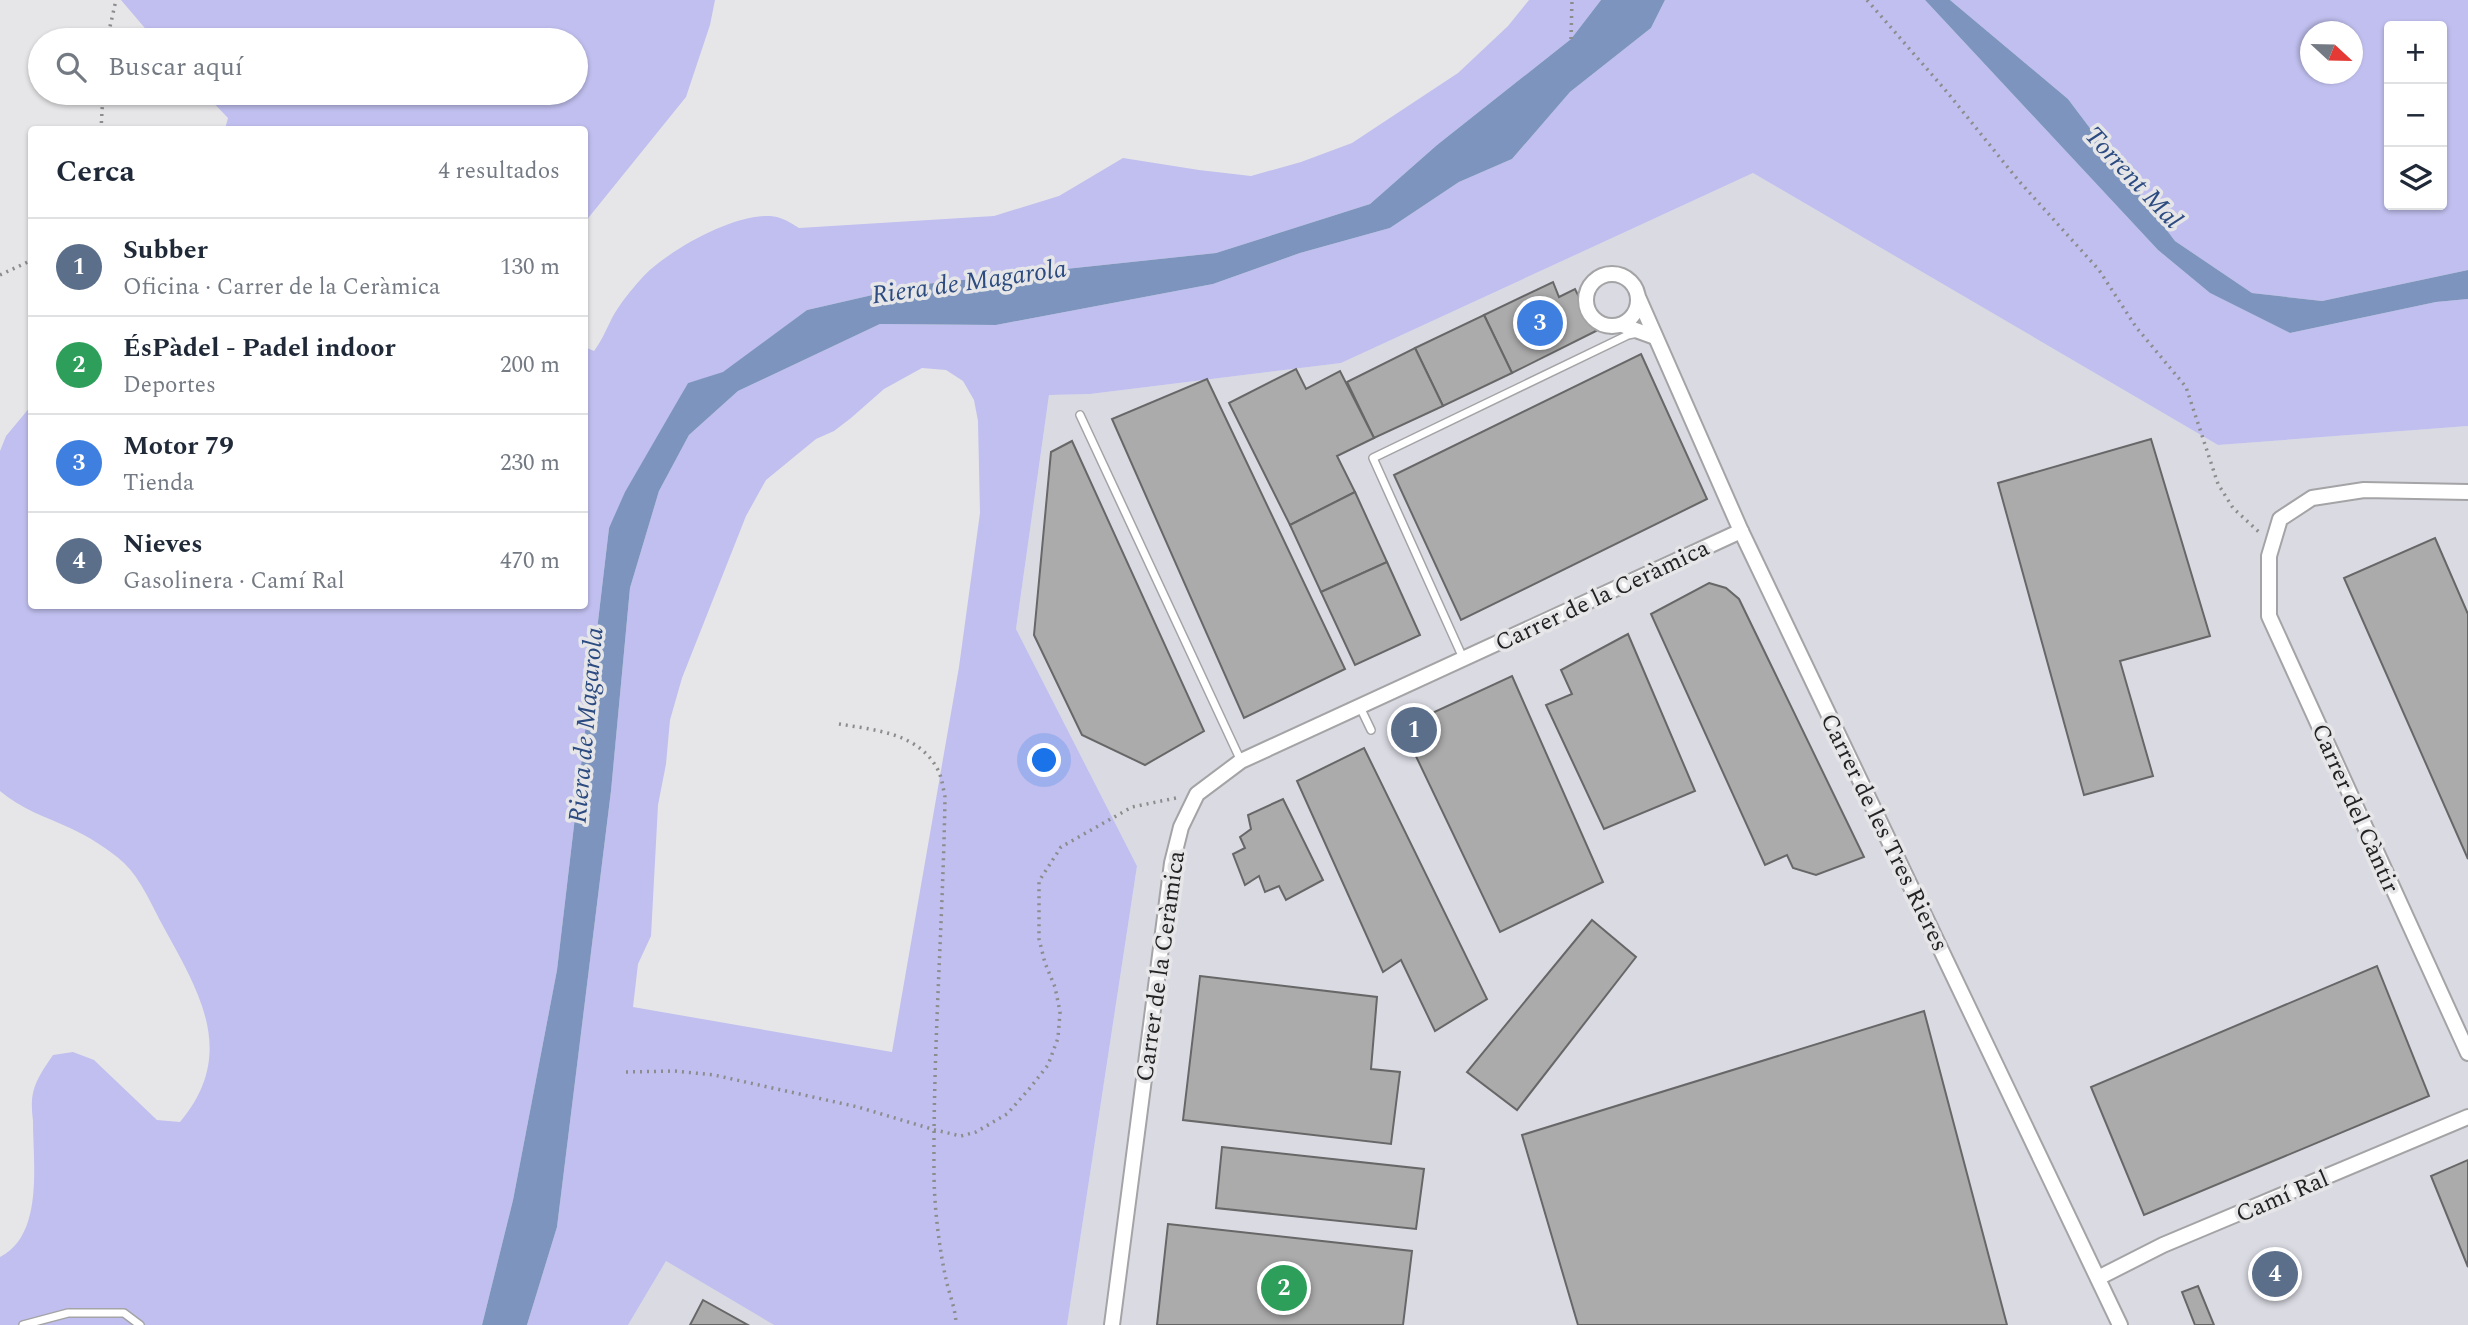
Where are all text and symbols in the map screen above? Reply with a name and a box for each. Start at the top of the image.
north arrow [2300,21,2363,84]
map controls [2384,21,2447,210]
button: + [2384,21,2447,84]
search box [28,28,588,105]
text: Buscar aquí [108,47,243,87]
icon: search [52,48,90,86]
button: − [2384,84,2447,147]
water label: Torrent Mal [2075,117,2192,239]
button: layers [2384,147,2447,210]
text: Cerca [56,149,135,195]
text: 4 resultados [438,154,560,189]
text: Subber [123,230,208,270]
water label: Riera de Magarola [869,249,1069,315]
text: 1 [73,250,85,285]
text: 130 m [500,250,560,285]
text: Oficina · Carrer de la Ceràmica [123,270,440,305]
pin: 3 [1517,297,1563,349]
text: ÉsPàdel - Padel indoor [123,328,396,368]
text: 2 [73,348,85,383]
text: 200 m [500,348,560,383]
text: Deportes [123,368,216,403]
text: Motor 79 [123,426,234,466]
text: 3 [73,446,85,481]
text: 230 m [500,446,560,481]
text: Tienda [123,466,194,501]
text: Nieves [123,524,203,564]
street label: Carrer de la Ceràmica [1489,530,1716,661]
text: 4 [73,544,85,579]
text: 470 m [500,544,560,579]
text: Gasolinera · Camí Ral [123,564,345,599]
water label: Riera de Magarola [558,625,614,825]
pin: 1 [1391,704,1437,756]
street label: Carrer de les Tres Rieres [1811,707,1957,958]
street label: Carrer del Càntir [2302,718,2409,899]
your location [1027,743,1061,777]
street label: Carrer de la Ceràmica [1127,848,1195,1084]
street label: Camí Ral [2230,1161,2335,1233]
pin: 4 [2252,1248,2298,1300]
pin: 2 [1261,1262,1307,1314]

